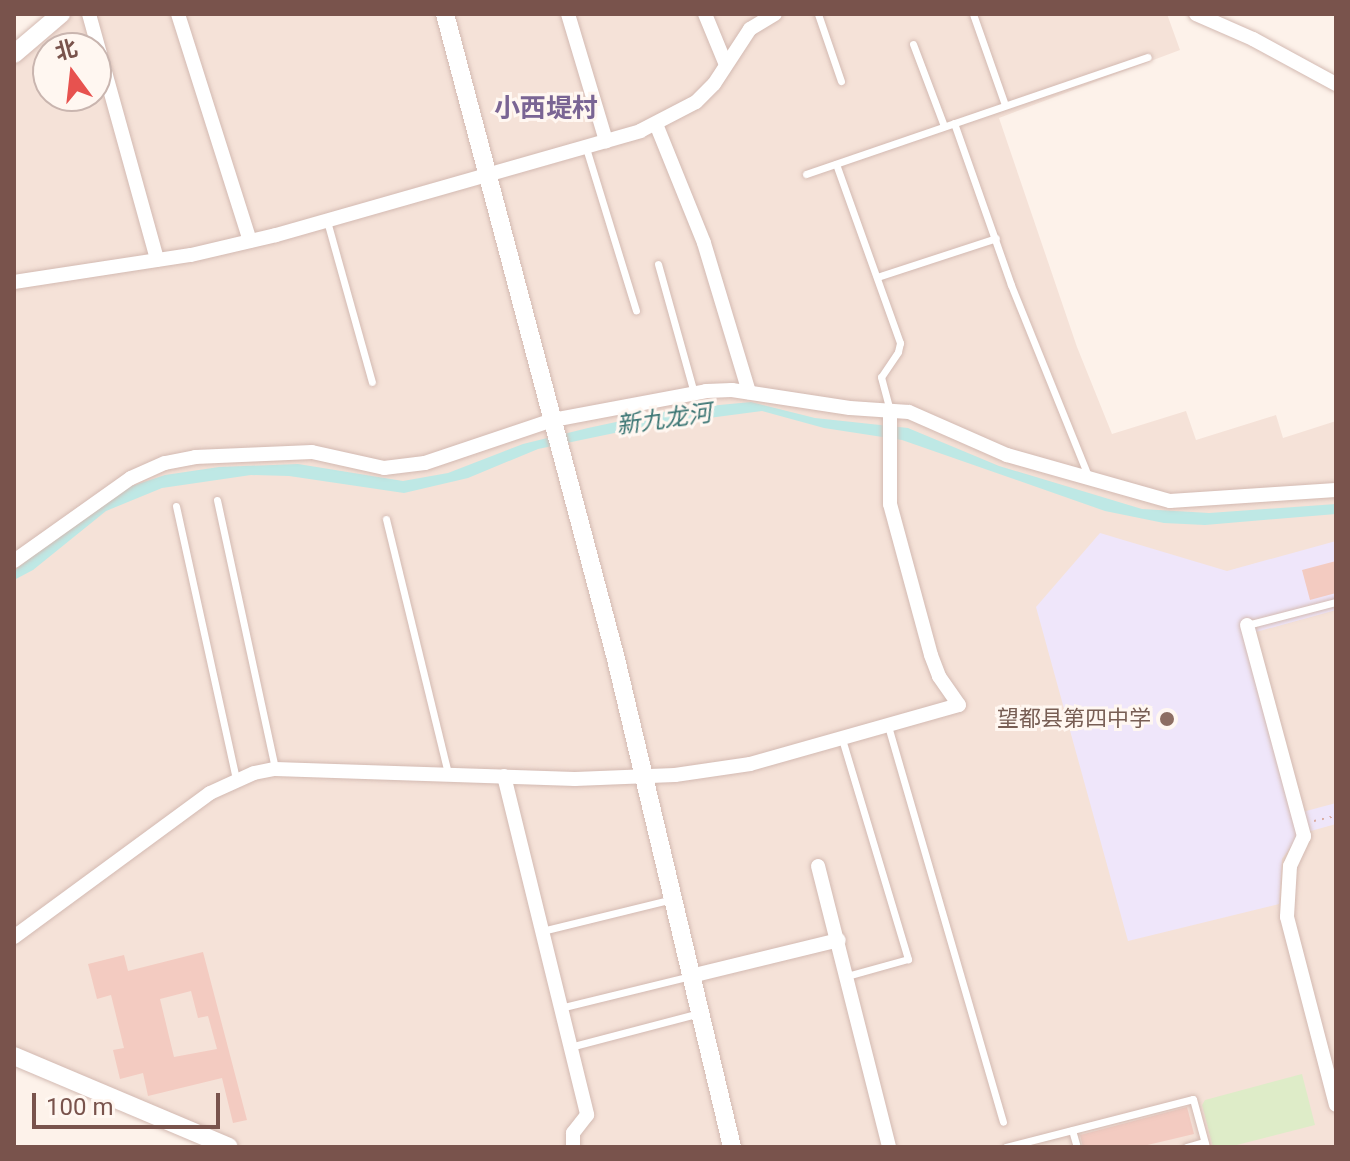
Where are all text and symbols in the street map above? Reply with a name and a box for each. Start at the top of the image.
north arrow [32,32,112,112]
text: 北 [52,35,80,65]
district label: 小西堤村 [494,93,598,125]
water label: 新九龙河 [614,399,714,441]
place label: 望都县第四中学 [997,706,1151,732]
marker: 望都县第四中学 [1158,710,1176,728]
scale bar [36,1077,224,1127]
text: 100 m [46,1093,113,1121]

